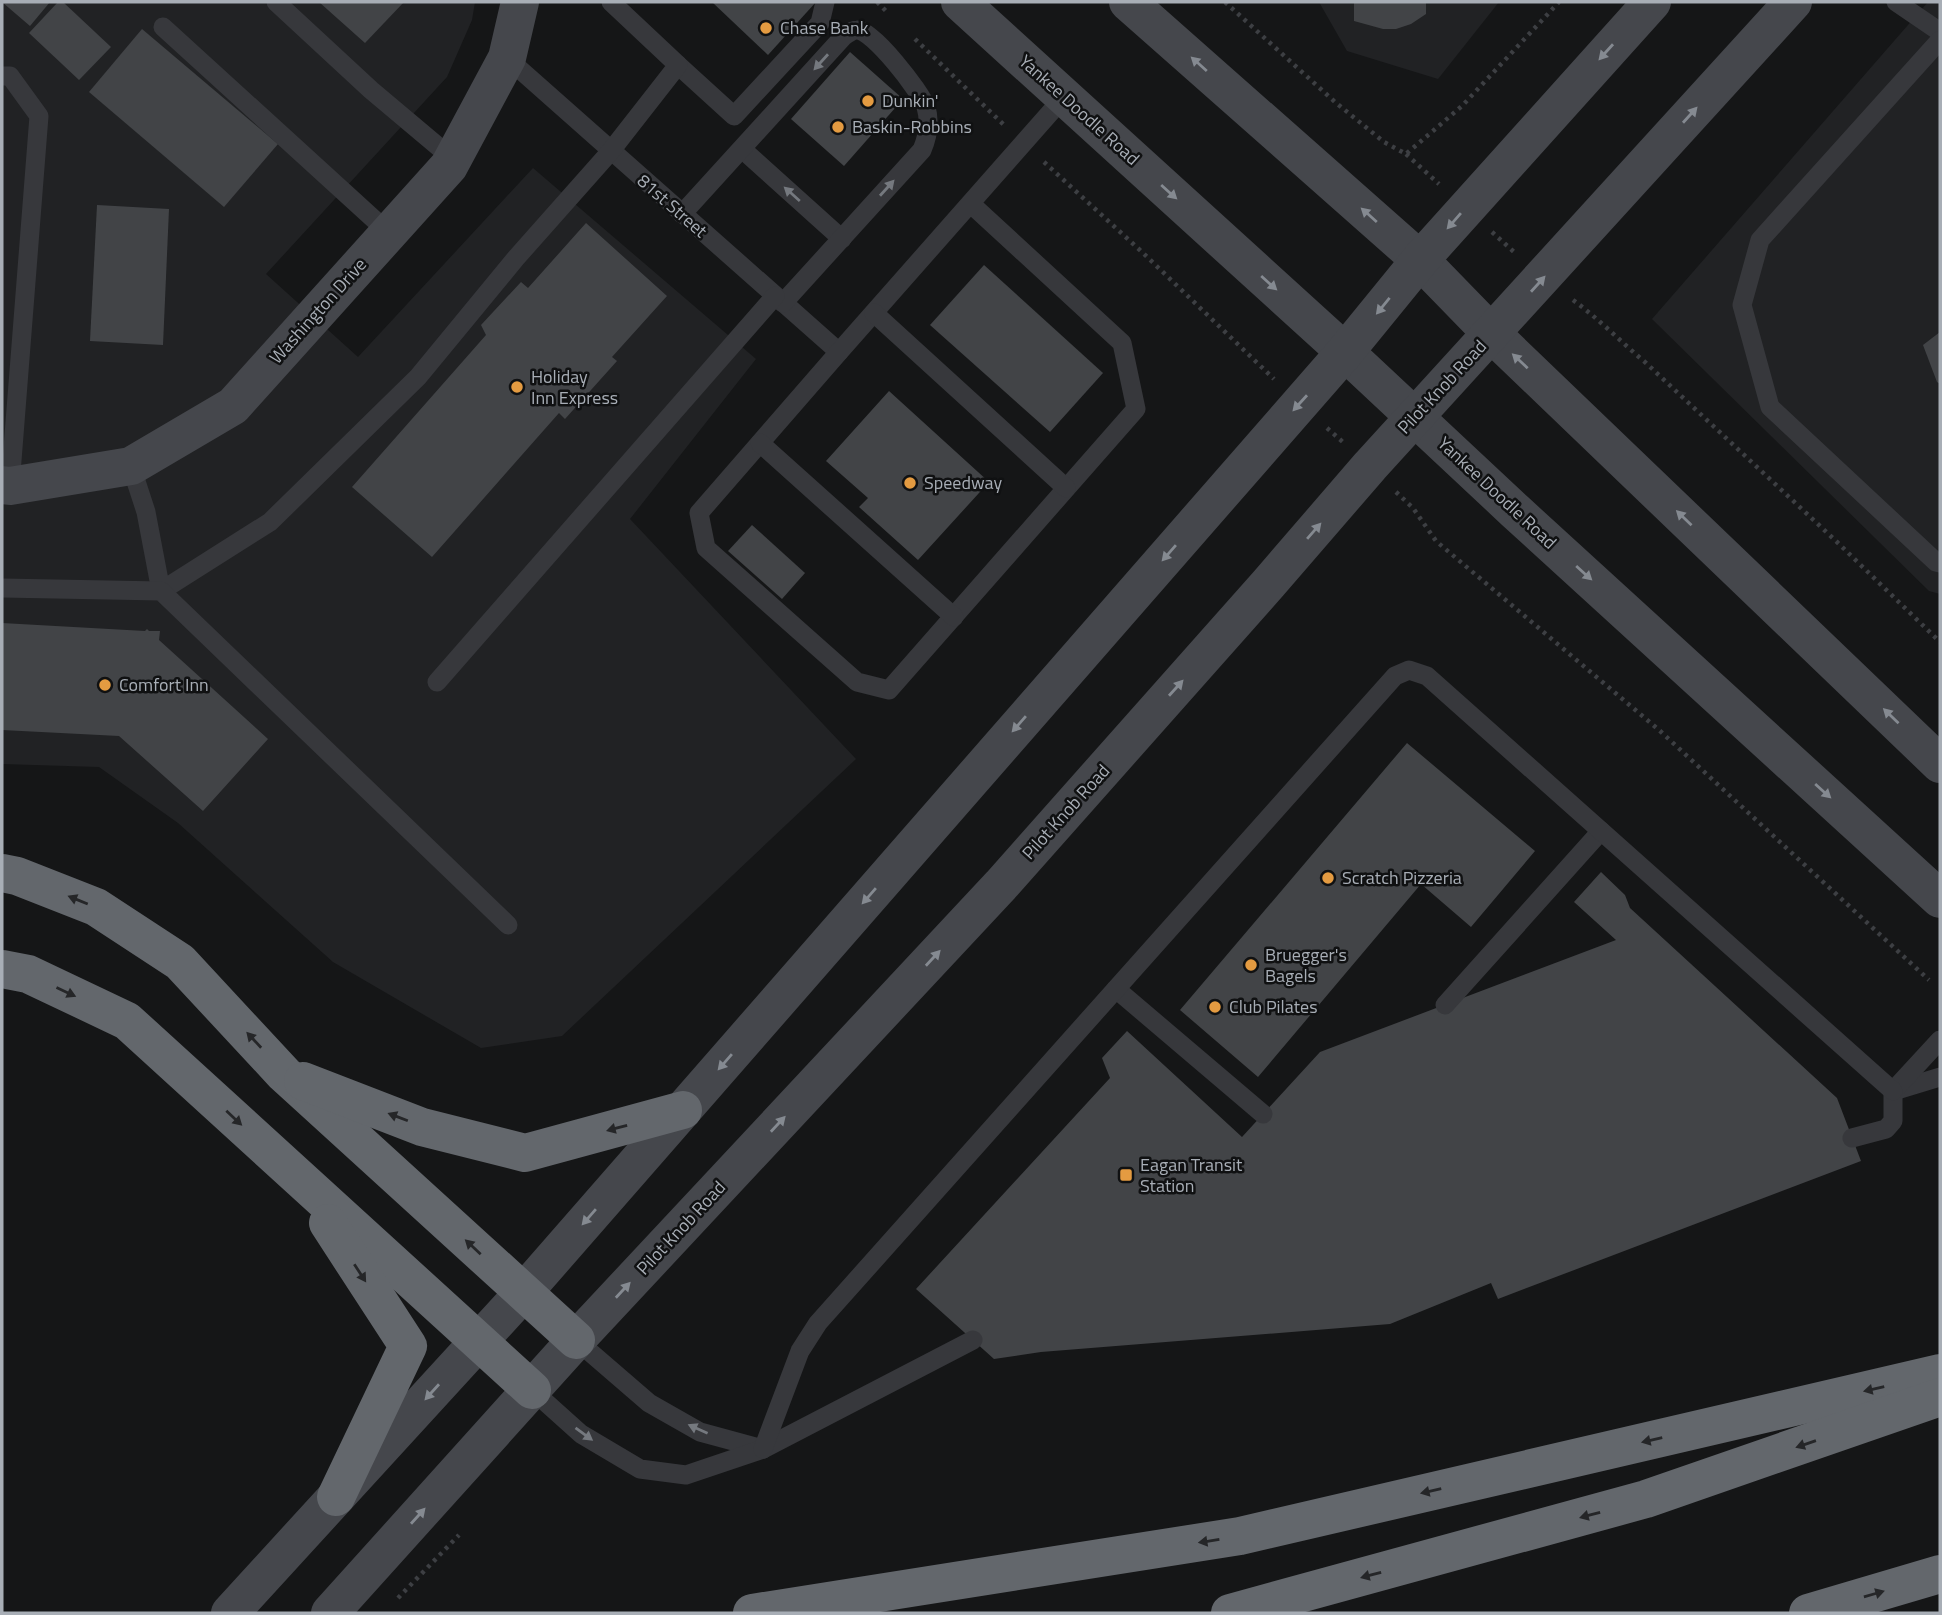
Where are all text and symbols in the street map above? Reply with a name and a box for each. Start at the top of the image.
place label: Chase Bank [780,14,869,41]
marker: Chase Bank [758,20,774,36]
one-way arrow [1599,44,1615,61]
street label: Yankee Doodle Road [1013,48,1146,171]
one-way arrow [813,53,829,70]
one-way arrow [1190,56,1208,72]
place label: Dunkin' [882,87,939,114]
marker: Dunkin' [860,93,876,109]
one-way arrow [1682,107,1698,124]
place label: Baskin-Robbins [852,113,972,140]
marker: Baskin-Robbins [830,119,846,135]
street label: 81st Street [631,167,714,244]
one-way arrow [879,180,894,197]
one-way arrow [1160,184,1178,200]
one-way arrow [783,186,801,202]
one-way arrow [1360,207,1378,223]
one-way arrow [1447,213,1462,230]
street label: Washington Drive [263,252,373,370]
one-way arrow [1260,274,1277,290]
one-way arrow [1529,276,1545,293]
one-way arrow [1376,297,1391,314]
street label: Pilot Knob Road [1391,333,1493,440]
one-way arrow [1512,353,1529,369]
place label: Holiday Inn Express [531,363,618,411]
marker: Holiday Inn Express [509,379,525,395]
one-way arrow [1293,394,1308,411]
street label: Yankee Doodle Road [1432,430,1563,555]
place label: Speedway [924,469,1002,496]
marker: Speedway [902,475,918,491]
one-way arrow [1676,510,1693,527]
one-way arrow [1306,523,1321,540]
one-way arrow [1161,544,1177,562]
one-way arrow [1575,565,1592,581]
place label: Comfort Inn [119,671,209,698]
marker: Comfort Inn [97,677,113,693]
one-way arrow [1168,679,1184,697]
one-way arrow [1883,709,1900,725]
one-way arrow [1012,716,1027,733]
street label: Pilot Knob Road [1015,758,1116,865]
one-way arrow [1814,783,1831,799]
place label: Scratch Pizzeria [1342,864,1462,891]
marker: Scratch Pizzeria [1320,870,1336,886]
one-way arrow [862,887,878,904]
one-way arrow [67,894,88,905]
place label: Bruegger's Bagels [1265,941,1347,989]
one-way arrow [925,950,941,967]
marker: Bruegger's Bagels [1243,957,1259,973]
one-way arrow [56,986,76,997]
place label: Club Pilates [1229,993,1318,1020]
marker: Club Pilates [1207,999,1223,1015]
one-way arrow [246,1032,262,1049]
one-way arrow [717,1053,733,1070]
one-way arrow [225,1110,243,1126]
one-way arrow [387,1112,408,1123]
one-way arrow [770,1115,786,1133]
one-way arrow [606,1123,628,1134]
place label: Eagan Transit Station [1140,1151,1243,1199]
marker: Eagan Transit Station [1118,1167,1134,1183]
street label: Pilot Knob Road [630,1174,732,1281]
one-way arrow [582,1208,597,1225]
one-way arrow [465,1239,482,1255]
one-way arrow [353,1264,367,1282]
one-way arrow [614,1282,630,1299]
one-way arrow [424,1383,440,1401]
one-way arrow [1863,1383,1885,1394]
one-way arrow [688,1423,708,1435]
one-way arrow [575,1427,593,1441]
one-way arrow [1641,1435,1663,1446]
one-way arrow [1796,1438,1817,1449]
one-way arrow [1419,1486,1441,1497]
one-way arrow [410,1507,426,1525]
one-way arrow [1580,1510,1601,1520]
one-way arrow [1197,1536,1219,1547]
one-way arrow [1360,1570,1381,1580]
one-way arrow [1863,1588,1884,1598]

